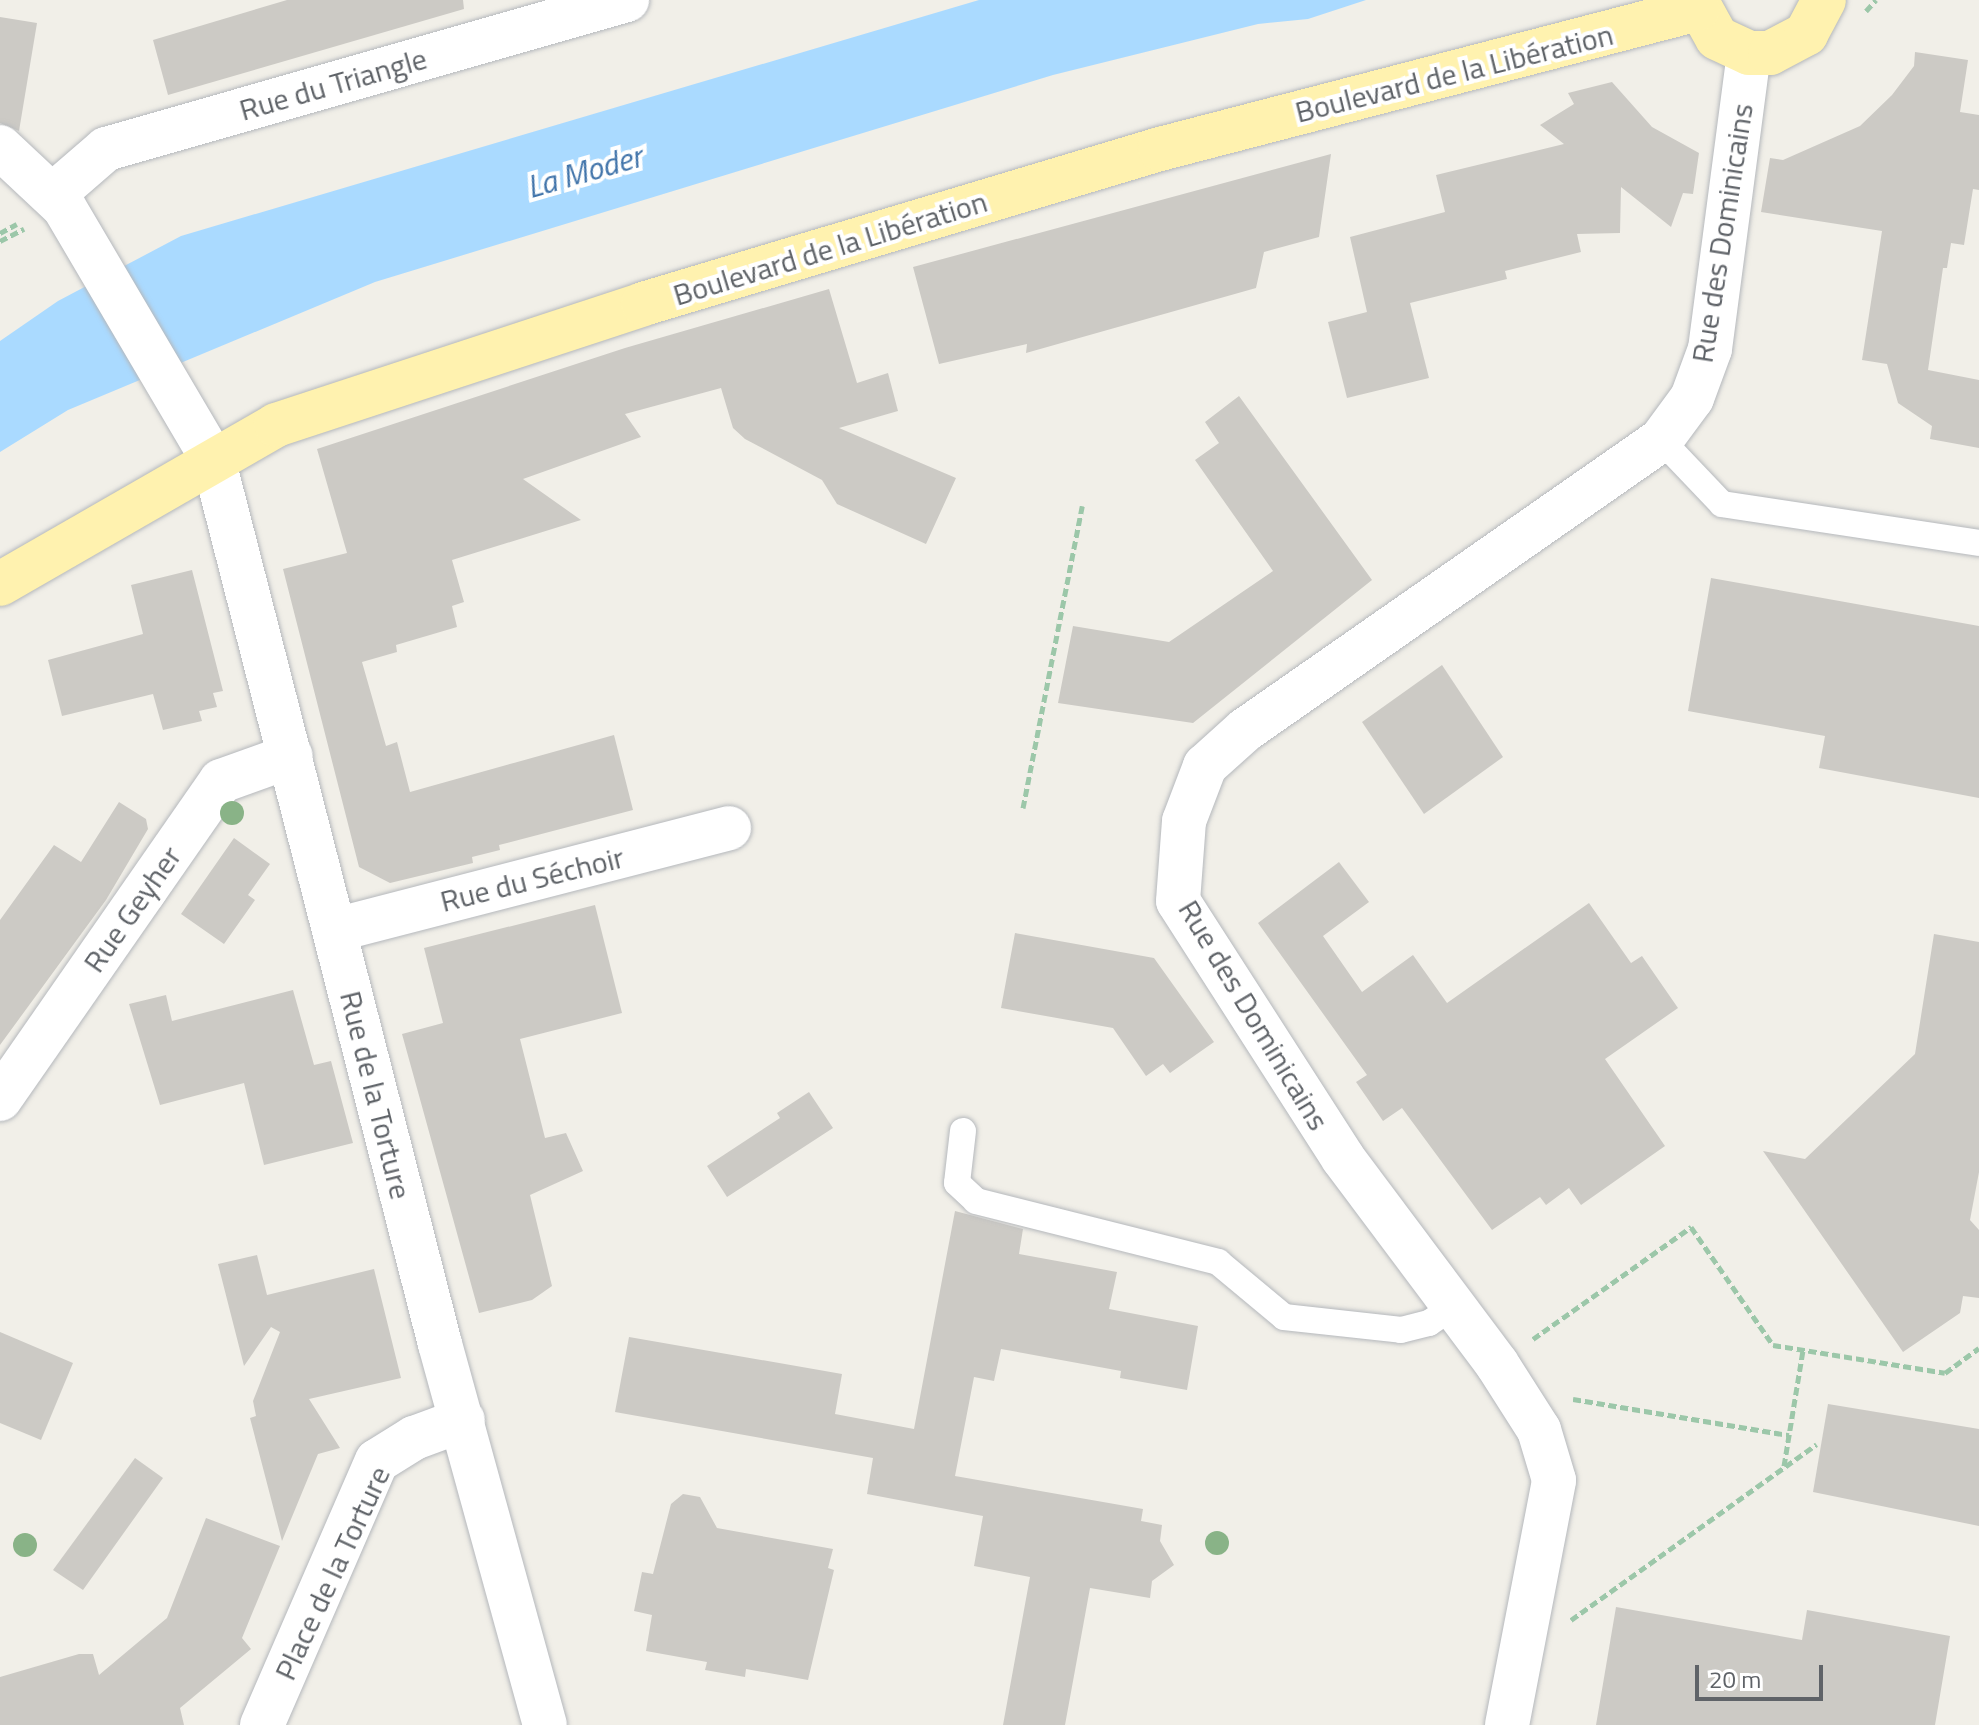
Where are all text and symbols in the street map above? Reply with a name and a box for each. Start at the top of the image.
street label: Boulevard de la Libération [1291,16,1617,130]
street label: Rue du Triangle [235,40,431,128]
street label: Rue des Dominicains [1684,101,1760,365]
water label: La Moder [522,136,646,206]
street label: Boulevard de la Libération [669,183,991,313]
street label: Rue Geyher [76,839,188,979]
street label: Rue du Séchoir [437,839,627,919]
street label: Rue des Dominicains [1171,893,1337,1137]
street label: Rue de la Torture [333,987,419,1203]
street label: Place de la Torture [267,1460,397,1686]
scale bar [1699,1649,1827,1699]
text: 20 m [1709,1661,1761,1697]

